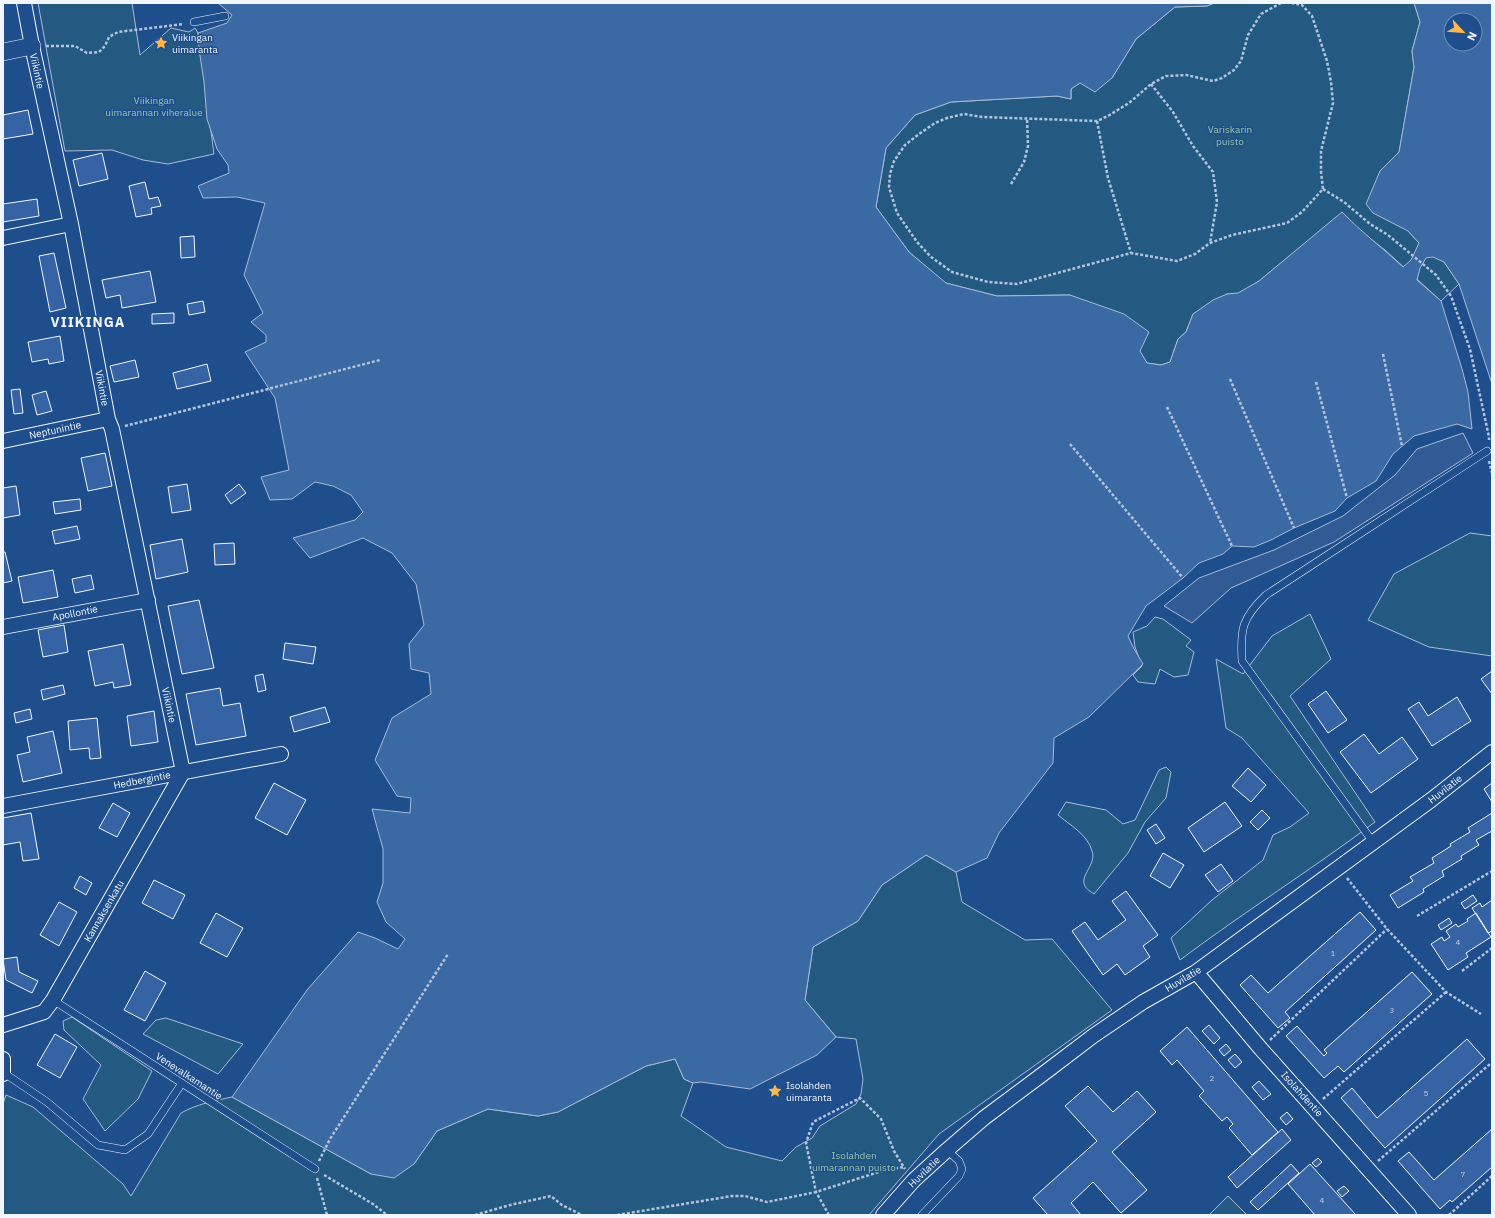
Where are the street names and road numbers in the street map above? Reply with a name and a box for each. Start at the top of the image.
street label: Viikintie [27,52,47,90]
street label: Viikintie [92,369,112,407]
street label: Neptunintie [28,418,83,442]
street label: Apollontie [51,602,99,624]
street label: Viikintie [159,686,179,724]
street label: Hedbergintie [112,768,172,792]
street label: Huvilatie [1425,771,1465,806]
street label: Kannaksenkatu [81,878,127,944]
street label: Huvilatie [1163,963,1204,995]
street label: Venevalkamantie [153,1050,225,1103]
street label: Isolahdentie [1278,1069,1326,1120]
street label: Huvilatie [905,1153,943,1190]

